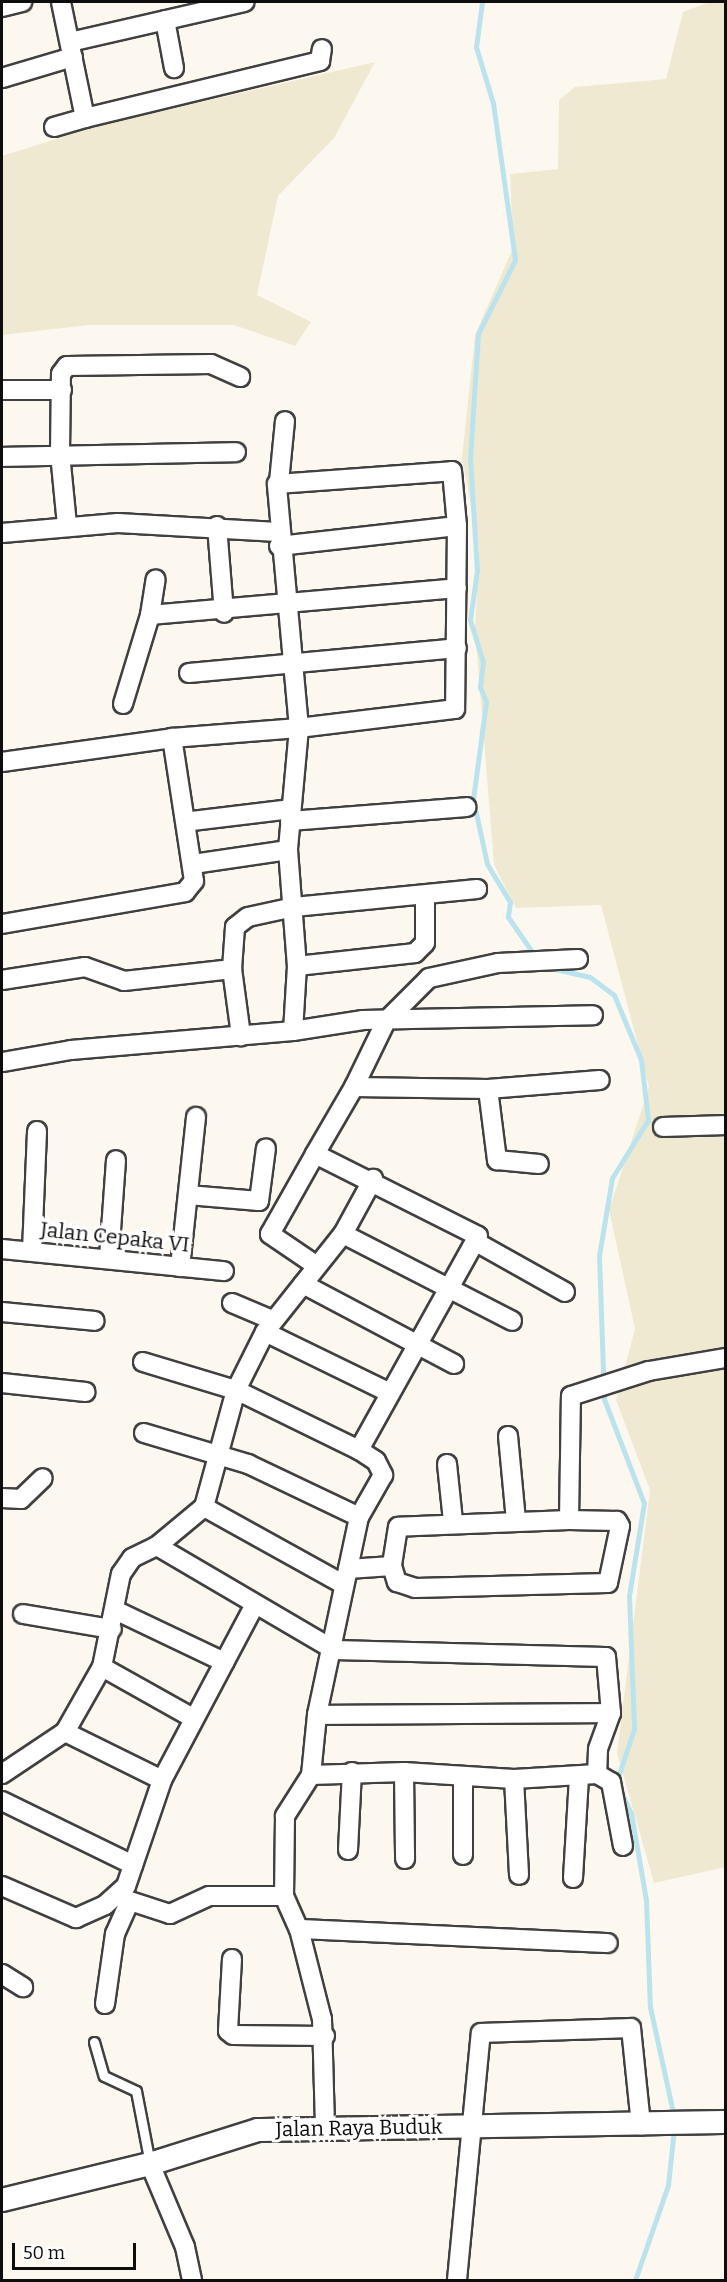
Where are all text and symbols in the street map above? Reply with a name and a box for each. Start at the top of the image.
street label: Jalan Cepaka VI [39,1217,191,1257]
street label: Jalan Raya Buduk [275,2114,443,2142]
scale bar [15,2231,140,2269]
text: 50 m [23,2242,65,2264]

